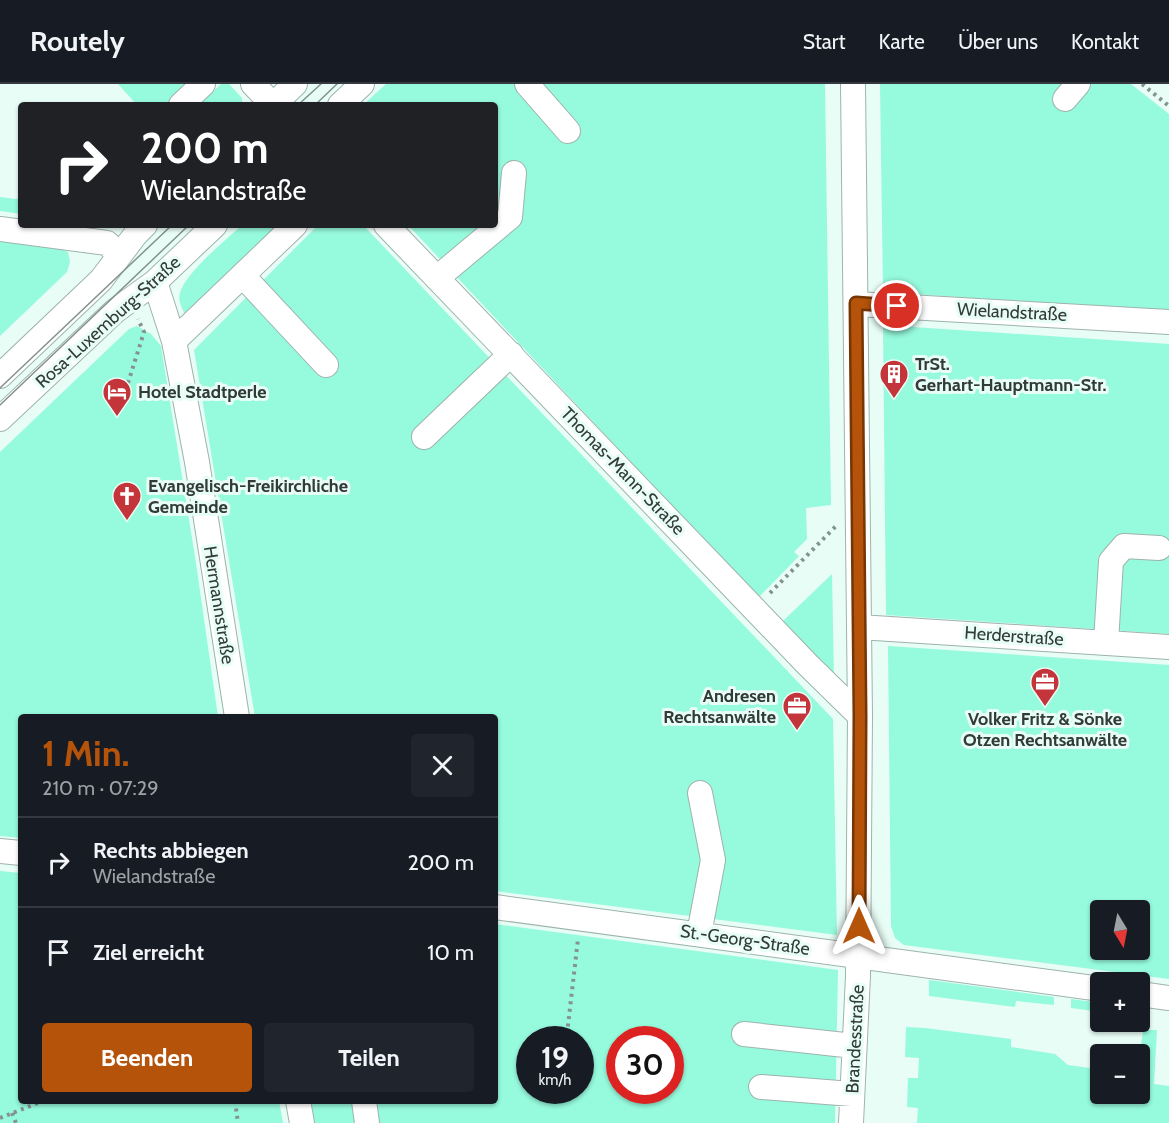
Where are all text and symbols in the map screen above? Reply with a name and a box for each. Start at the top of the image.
text: Routely [30,24,125,58]
text: Start [803,29,846,54]
text: Karte [879,29,925,54]
text: Über uns [958,29,1038,54]
text: Kontakt [1071,29,1139,54]
text: 200 m [141,122,268,174]
icon: right [42,126,120,204]
text: Wielandstraße [141,174,306,207]
street label: Rosa-Luxemburg-Straße [31,251,185,393]
pin [871,280,922,331]
icon: arrive [880,289,913,322]
street label: Wielandstraße [956,298,1068,326]
place label: TrSt. Gerhart-Hauptmann-Str. [915,353,1107,396]
building icon: TrSt. Gerhart-Hauptmann-Str. [878,358,910,400]
hotel icon: Hotel Stadtperle [101,376,133,418]
place label: Hotel Stadtperle [138,381,267,403]
street label: Thomas-Mann-Straße [556,402,690,540]
place label: Evangelisch-Freikirchliche Gemeinde [148,475,348,518]
church icon: Evangelisch-Freikirchliche Gemeinde [111,480,143,522]
street label: Hermannstraße [199,544,239,666]
street label: Herderstraße [964,622,1064,650]
office icon: Volker Fritz & Sönke Otzen Rechtsanwälte [1029,666,1061,708]
place label: Andresen Rechtsanwälte [663,685,776,728]
office icon: Andresen Rechtsanwälte [781,690,813,732]
place label: Volker Fritz & Sönke Otzen Rechtsanwälte [963,708,1127,751]
text: 1 Min. [42,731,130,775]
button: close [411,734,474,797]
text: 210 m · 07:29 [42,776,159,800]
text: Rechts abbiegen [93,837,249,864]
icon: right [42,846,75,879]
text: 200 m [408,849,474,876]
text: Wielandstraße [93,864,215,888]
position arrow [827,894,891,958]
north arrow [1090,900,1150,960]
map controls [1090,900,1150,1104]
street label: St.-Georg-Straße [679,920,811,960]
icon: arrive [42,936,75,969]
text: Ziel erreicht [93,939,204,966]
text: 10 m [427,939,474,966]
button: + [1090,972,1150,1032]
street label: Brandesstraße [841,984,869,1094]
button: Beenden [42,1023,252,1092]
button: Teilen [264,1023,474,1092]
speed limit sign: 30 [606,1026,684,1104]
text: 19 [541,1039,569,1076]
button: − [1090,1044,1150,1104]
text: km/h [539,1071,571,1089]

